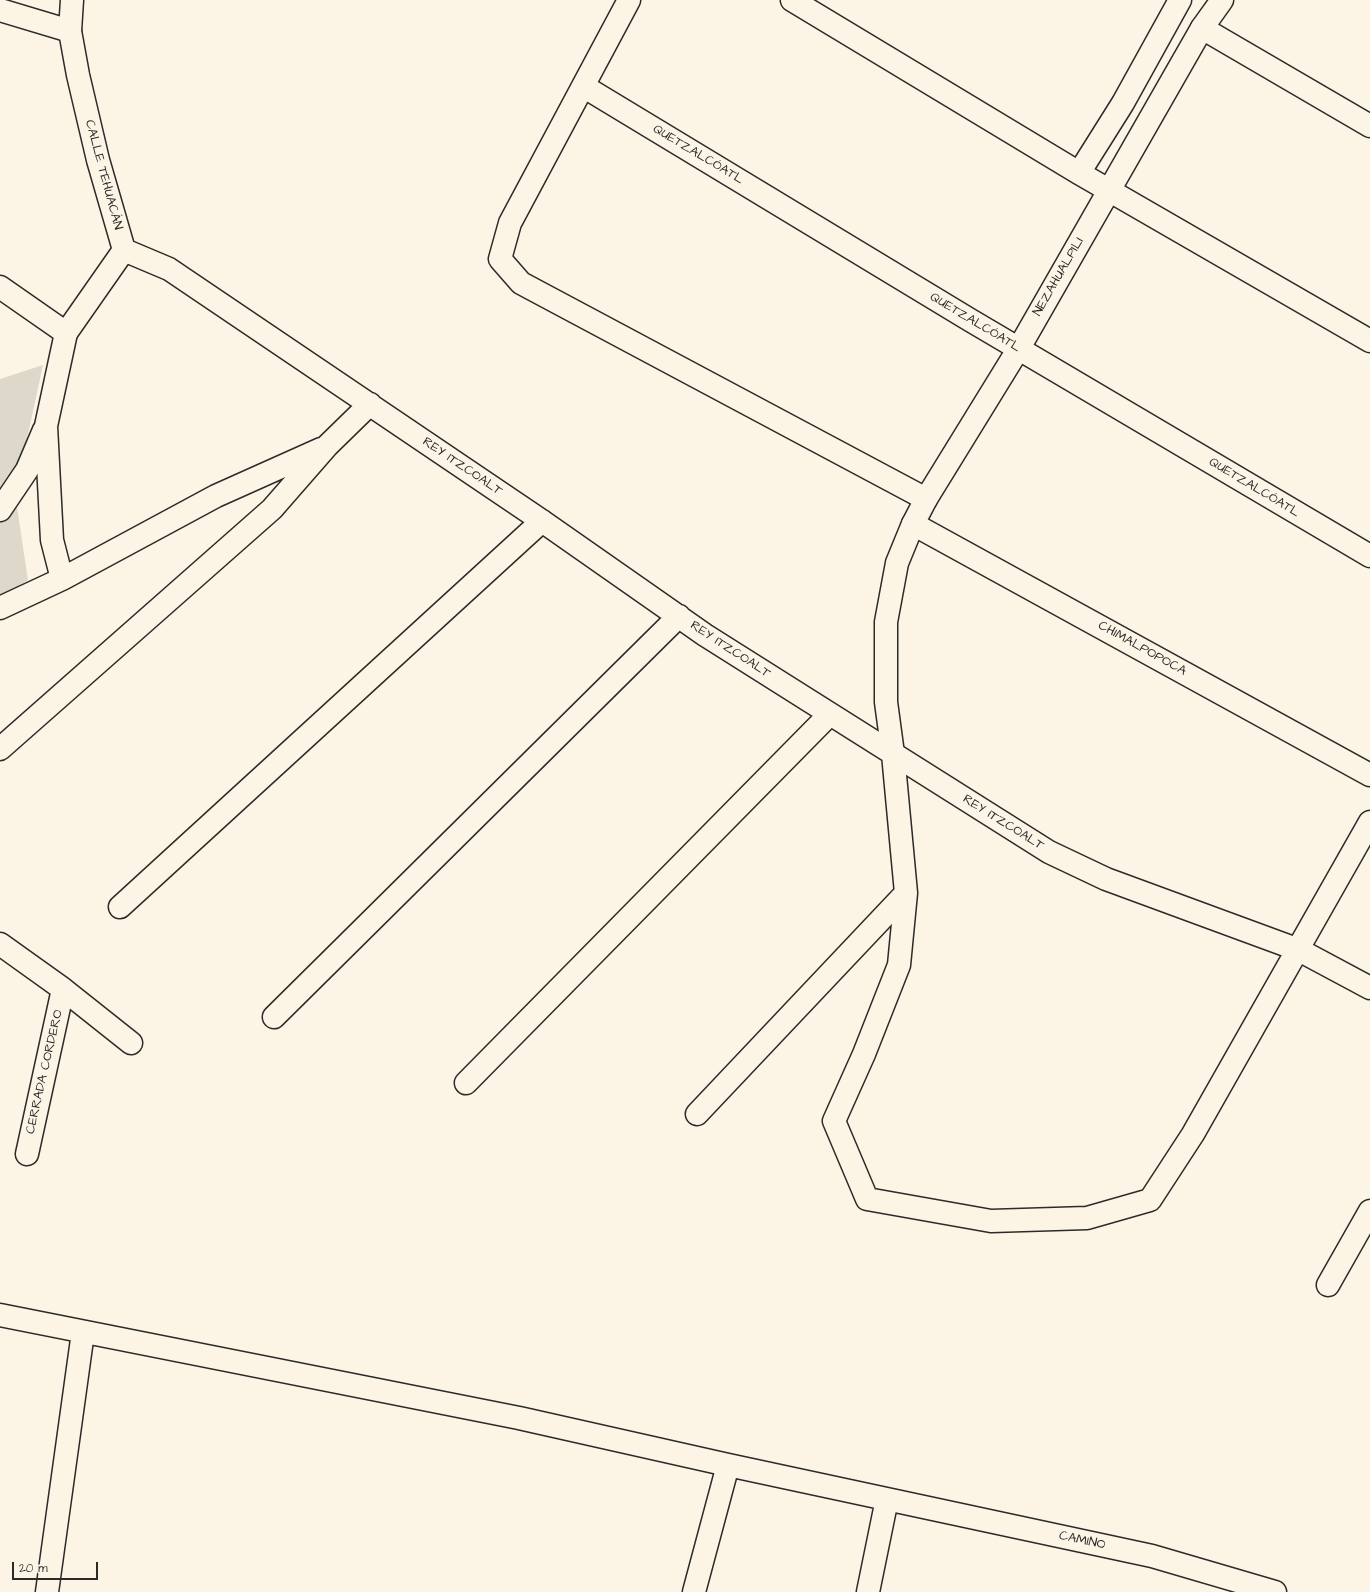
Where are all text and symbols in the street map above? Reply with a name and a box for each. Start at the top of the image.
street label: CALLE TEHUACÁN [81,118,125,232]
street label: QUETZALCÓATL [650,122,746,188]
street label: NEZAHUALPILI [1030,235,1088,319]
street label: QUETZALCÓATL [927,290,1023,356]
street label: REY ITZCOALT [419,435,505,499]
street label: QUETZALCÓATL [1206,455,1302,521]
street label: REY ITZCOALT [687,618,773,682]
street label: CHIMALPOPOCA [1095,618,1189,680]
street label: REY ITZCOALT [960,792,1046,854]
street label: CERRADA CORDERO [23,1008,67,1136]
street label: CAMINO [1057,1528,1107,1554]
scale bar [14,1554,100,1580]
text: 20 m [19,1560,48,1577]

